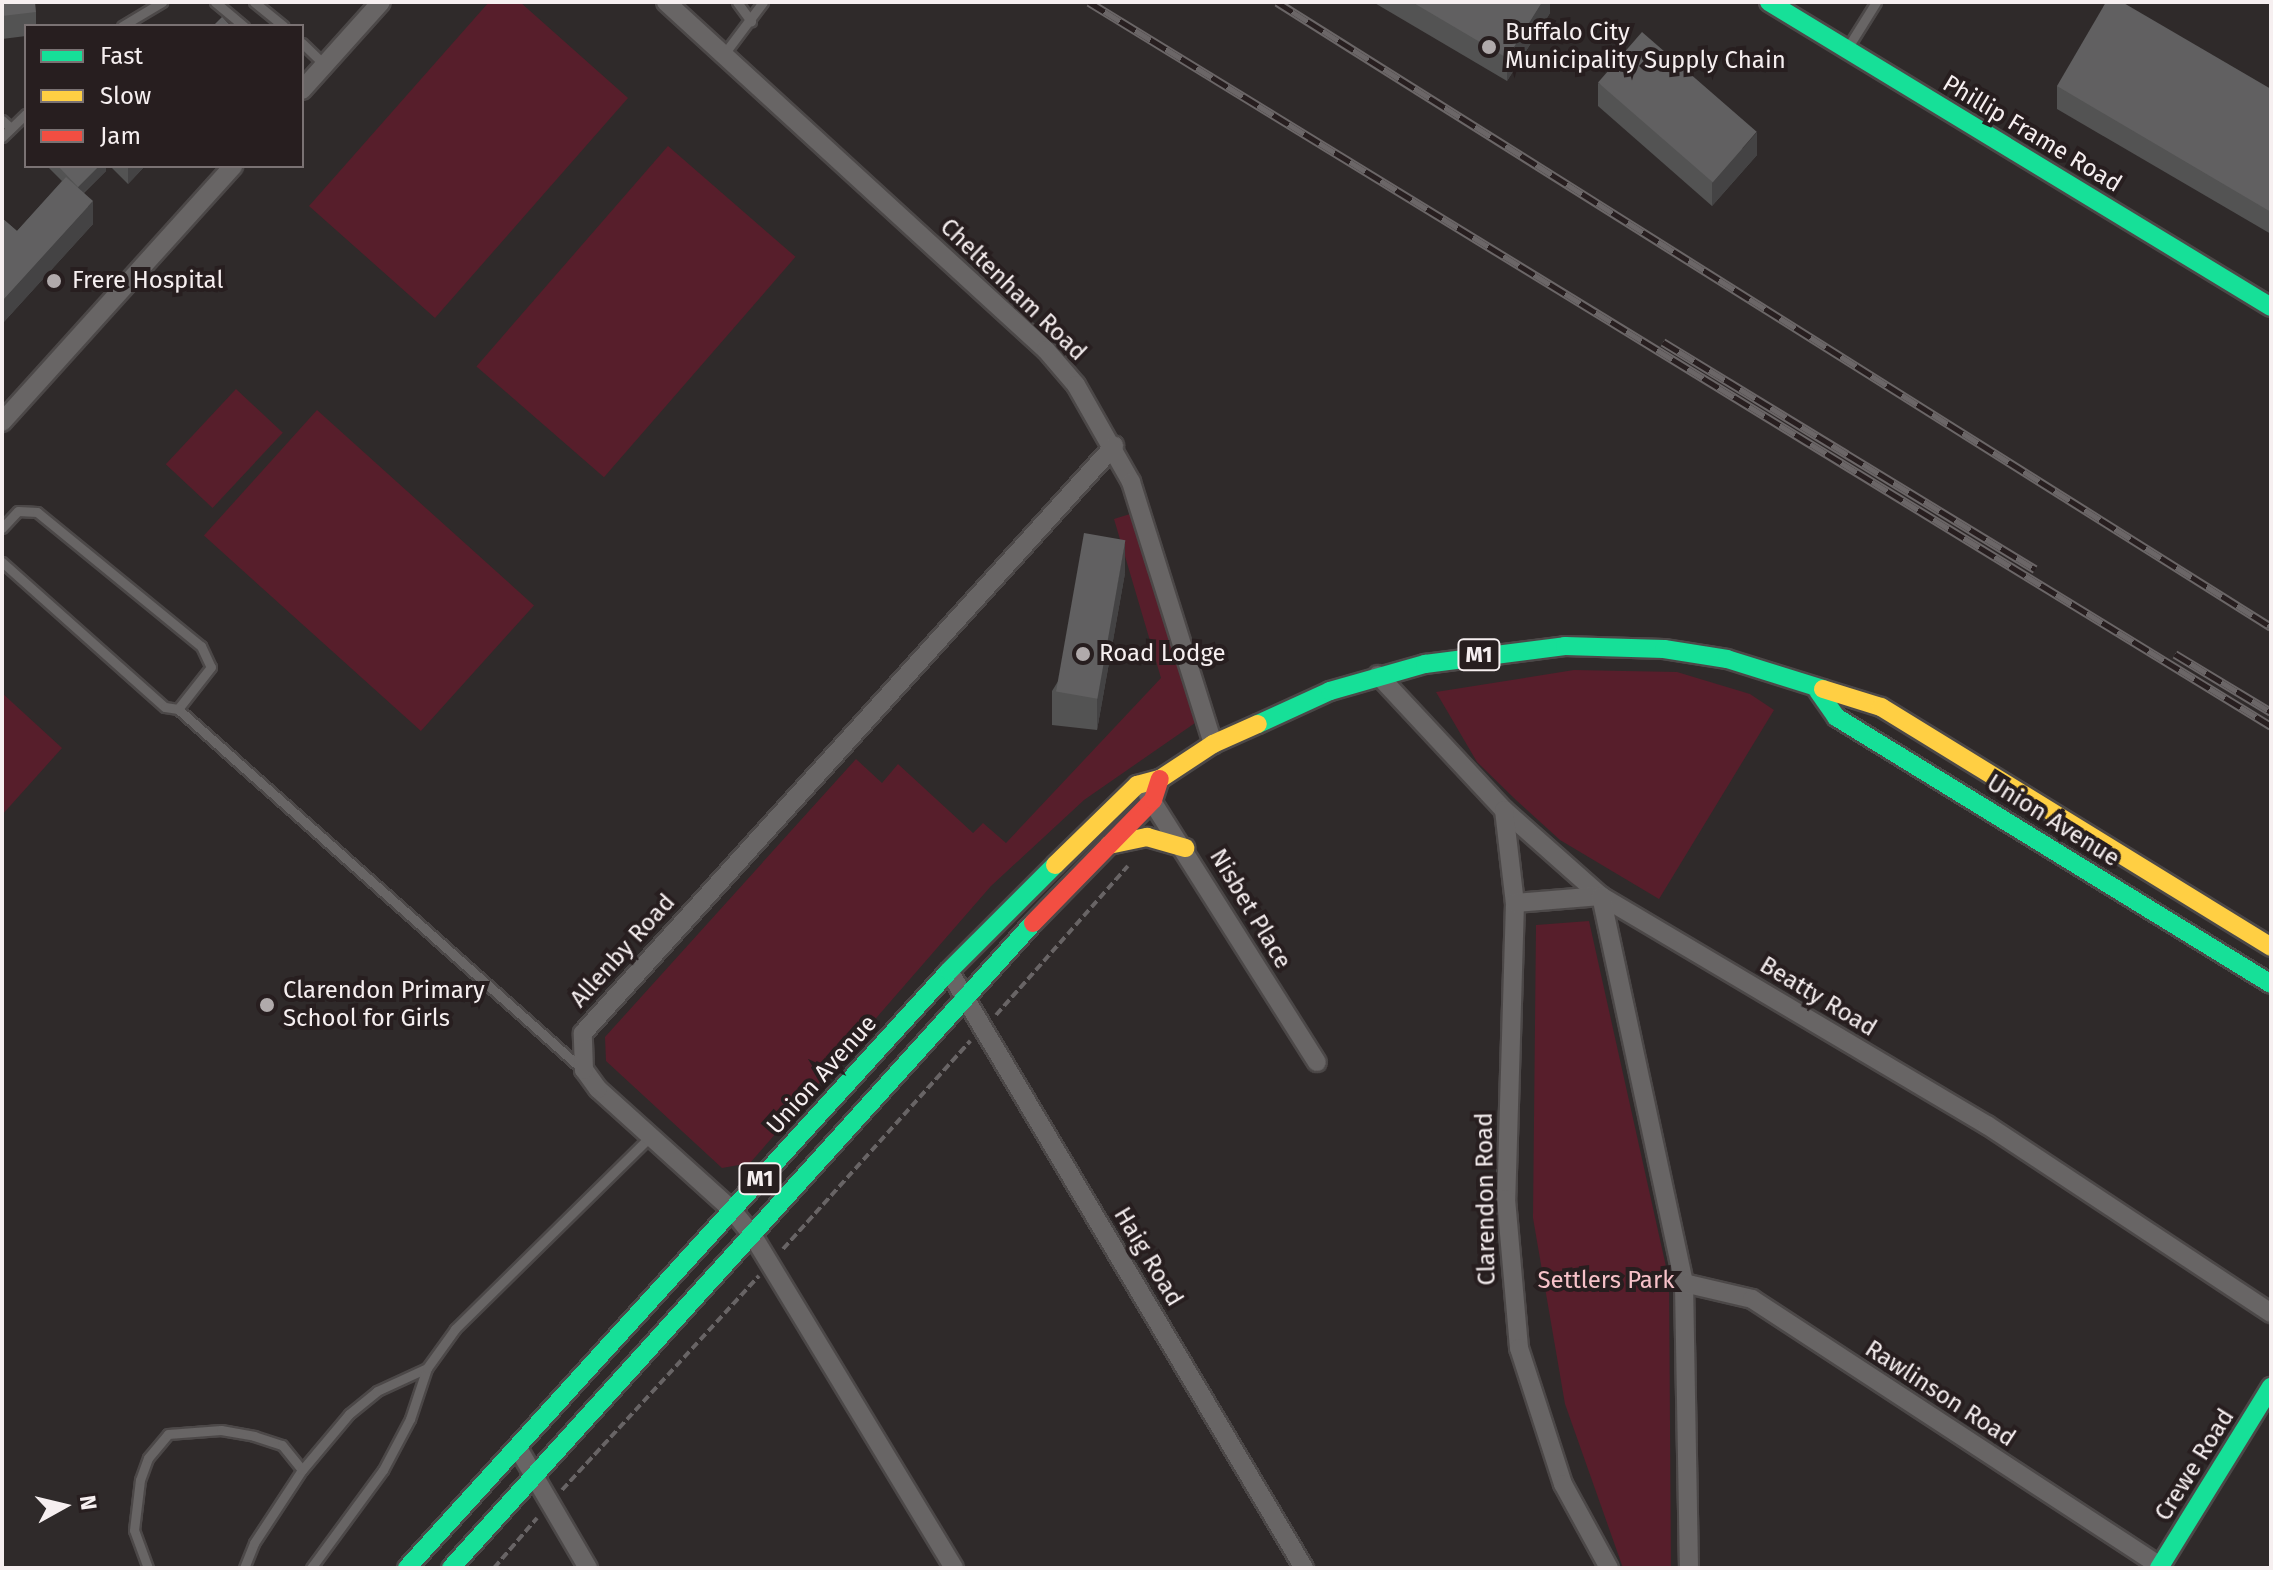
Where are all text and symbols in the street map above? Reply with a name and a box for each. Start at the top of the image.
place label: Buffalo City Municipality Supply Chain [1505,19,1786,75]
legend [24,24,304,168]
marker: Buffalo City Municipality Supply Chain [1480,38,1498,56]
text: Fast [100,42,143,70]
street label: Phillip Frame Road [1937,69,2127,199]
text: Slow [100,82,151,110]
text: Jam [100,122,141,150]
street label: Cheltenham Road [934,213,1092,367]
place label: Frere Hospital [72,267,223,295]
marker: Frere Hospital [43,270,65,292]
road number: M1 [1457,637,1501,673]
place label: Road Lodge [1099,640,1226,668]
marker: Road Lodge [1074,645,1092,663]
street label: Union Avenue [1981,769,2125,873]
street label: Nisbet Place [1203,844,1297,974]
street label: Allenby Road [565,888,681,1014]
street label: Beatty Road [1754,951,1882,1043]
place label: Clarendon Primary School for Girls [283,977,485,1033]
marker: Clarendon Primary School for Girls [258,996,276,1014]
street label: Union Avenue [761,1009,883,1141]
street label: Clarendon Road [1470,1112,1502,1286]
road number: M1 [738,1161,782,1197]
street label: Haig Road [1107,1202,1189,1312]
park label: Settlers Park [1538,1267,1674,1295]
street label: Rawlinson Road [1859,1335,2021,1453]
street label: Crewe Road [2149,1404,2241,1526]
north arrow [24,1466,104,1546]
text: N [74,1493,103,1512]

